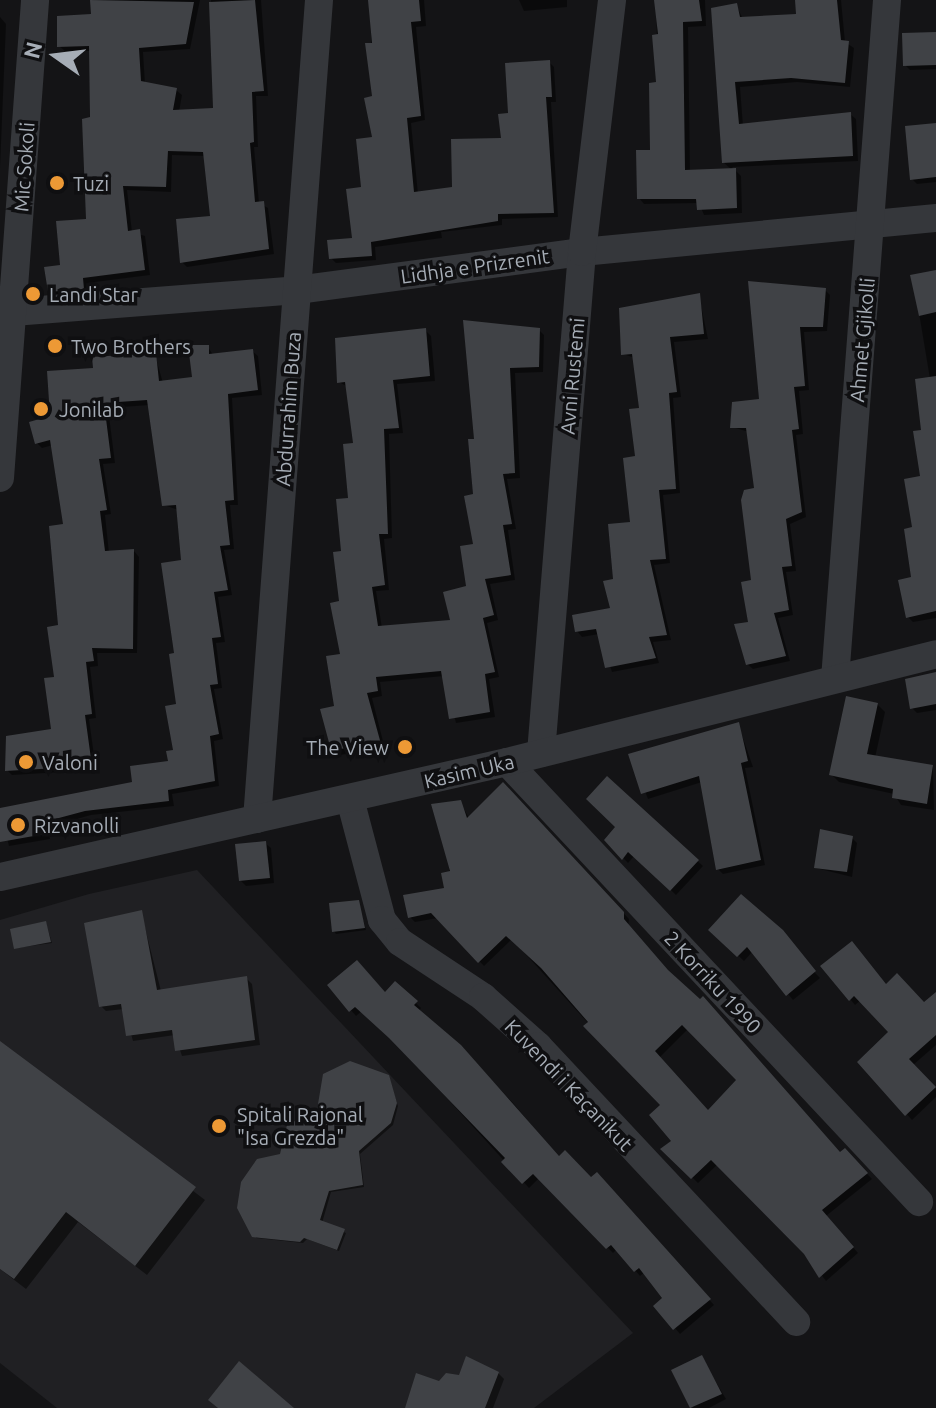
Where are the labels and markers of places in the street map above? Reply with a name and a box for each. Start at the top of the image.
place label: Tuzi [73,171,109,195]
marker: Tuzi [48,174,66,192]
place label: Landi Star [49,282,138,306]
marker: Landi Star [24,285,42,303]
place label: Two Brothers [71,334,191,358]
marker: Two Brothers [46,337,64,355]
place label: Jonilab [59,397,124,421]
marker: Jonilab [30,398,52,420]
place label: The View [306,735,389,759]
marker: The View [396,738,414,756]
place label: Valoni [42,750,98,774]
marker: Valoni [17,753,35,771]
place label: Rizvanolli [34,813,119,837]
marker: Rizvanolli [9,816,27,834]
place label: Spitali Rajonal "Isa Grezda" [237,1102,363,1149]
marker: Spitali Rajonal "Isa Grezda" [208,1115,230,1137]

